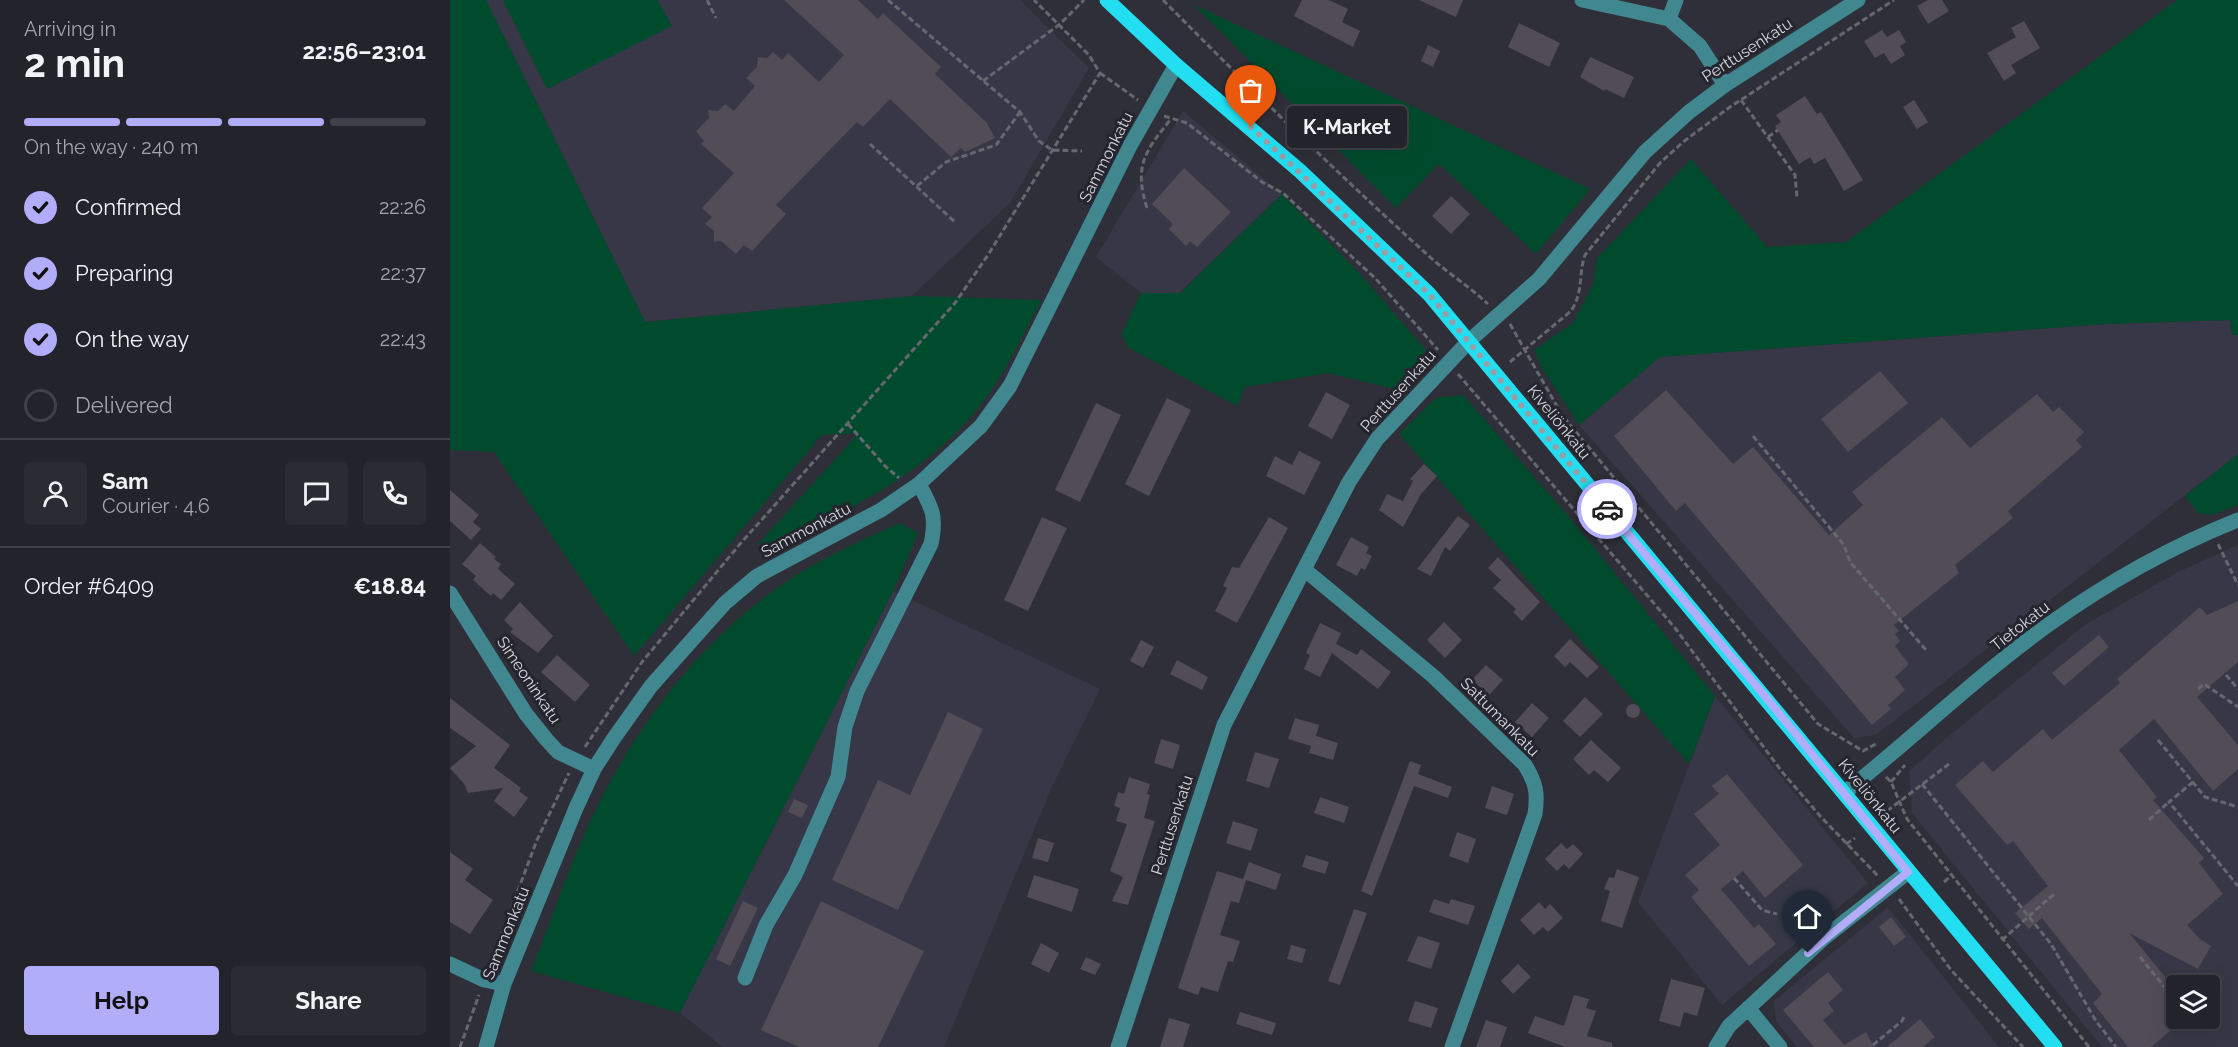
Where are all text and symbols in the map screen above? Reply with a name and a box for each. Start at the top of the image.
street label: Perttusenkatu [1698,14,1796,86]
text: Arriving in [24,17,116,41]
text: 22:56–23:01 [302,38,426,64]
text: 2 min [24,40,125,86]
pin [1225,65,1276,127]
icon: bag [1234,74,1267,107]
callout: K-Market [1287,106,1407,148]
street label: Sammonkatu [1075,109,1137,205]
text: K-Market [1303,115,1391,139]
text: On the way · 240 m [24,135,198,159]
icon: check [24,191,57,224]
text: Confirmed [75,194,182,220]
text: 22:26 [379,195,426,219]
icon: check [24,257,57,290]
text: Preparing [75,260,173,286]
text: 22:37 [380,261,426,285]
icon: check [24,323,57,356]
text: On the way [75,326,189,352]
text: 22:43 [380,327,426,351]
street label: Perttusenkatu [1356,346,1440,436]
street label: Kiveliönkatu [1523,381,1595,463]
text: Delivered [75,392,173,418]
button: person [24,462,87,525]
button: chat [285,462,348,525]
button: phone [363,462,426,525]
text: Sam [102,468,149,494]
courier [1577,479,1637,539]
icon: car [1591,493,1624,526]
text: Courier · 4.6 [102,494,210,518]
street label: Sammonkatu [758,498,854,562]
text: Order #6409 [24,573,154,599]
text: €18.84 [353,573,426,599]
street label: Tietokatu [1987,597,2053,655]
street label: Simeoninkatu [493,633,565,727]
street label: Sattumankatu [1457,674,1543,760]
street label: Kiveliönkatu [1834,755,1906,837]
street label: Perttusenkatu [1147,773,1197,877]
street label: Sammonkatu [479,884,533,982]
pin [1782,891,1833,953]
icon: home [1791,900,1824,933]
button: Help [24,966,219,1035]
button: Share [231,966,426,1035]
map controls [2166,975,2220,1029]
button: layers [2166,975,2220,1029]

